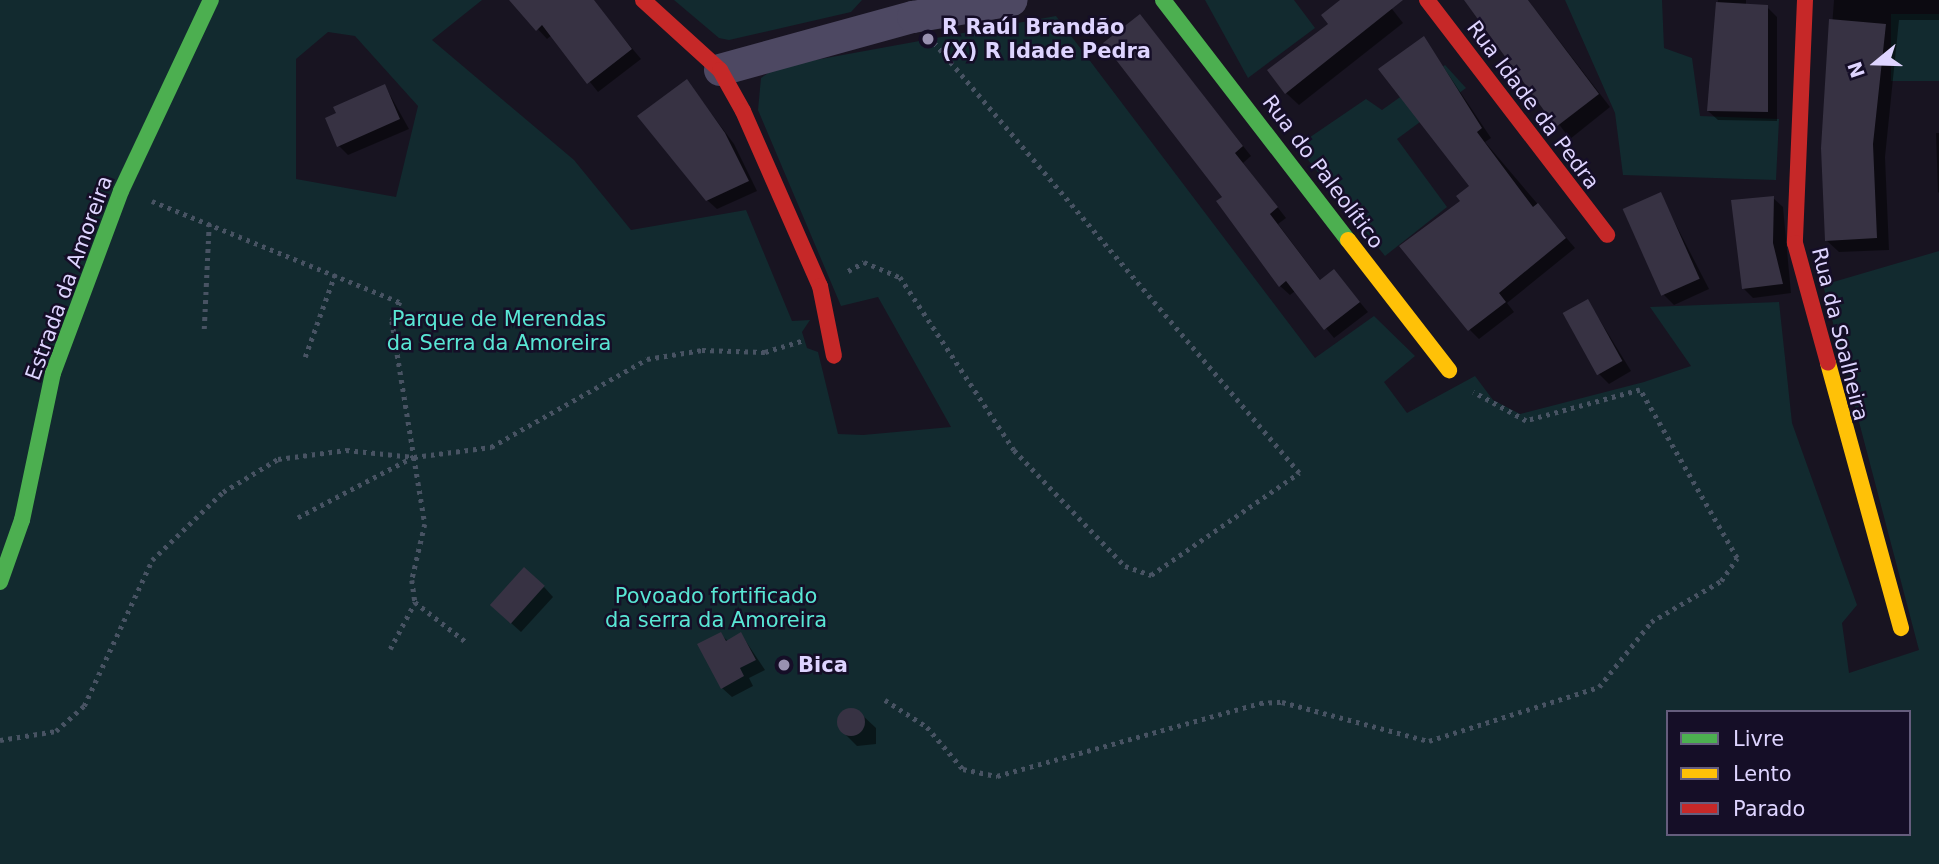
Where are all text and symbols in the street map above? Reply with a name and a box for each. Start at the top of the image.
place label: R Raúl Brandão (X) R Idade Pedra [942,14,1151,64]
street label: Rua Idade da Pedra [1461,16,1605,194]
north arrow [1841,28,1911,98]
marker: R Raúl Brandão (X) R Idade Pedra [920,31,936,47]
text: N [1843,59,1869,81]
street label: Rua do Paleolítico [1257,90,1389,254]
street label: Estrada da Amoreira [20,172,118,384]
street label: Rua da Soalheira [1806,245,1874,423]
park label: Parque de Merendas da Serra da Amoreira [387,306,611,356]
park label: Povoado fortificado da serra da Amoreira [605,583,827,633]
place label: Bica [798,652,848,678]
marker: Bica [776,657,792,673]
legend [1666,710,1911,836]
text: Livre [1733,727,1784,751]
text: Lento [1733,762,1792,786]
text: Parado [1733,797,1805,821]

